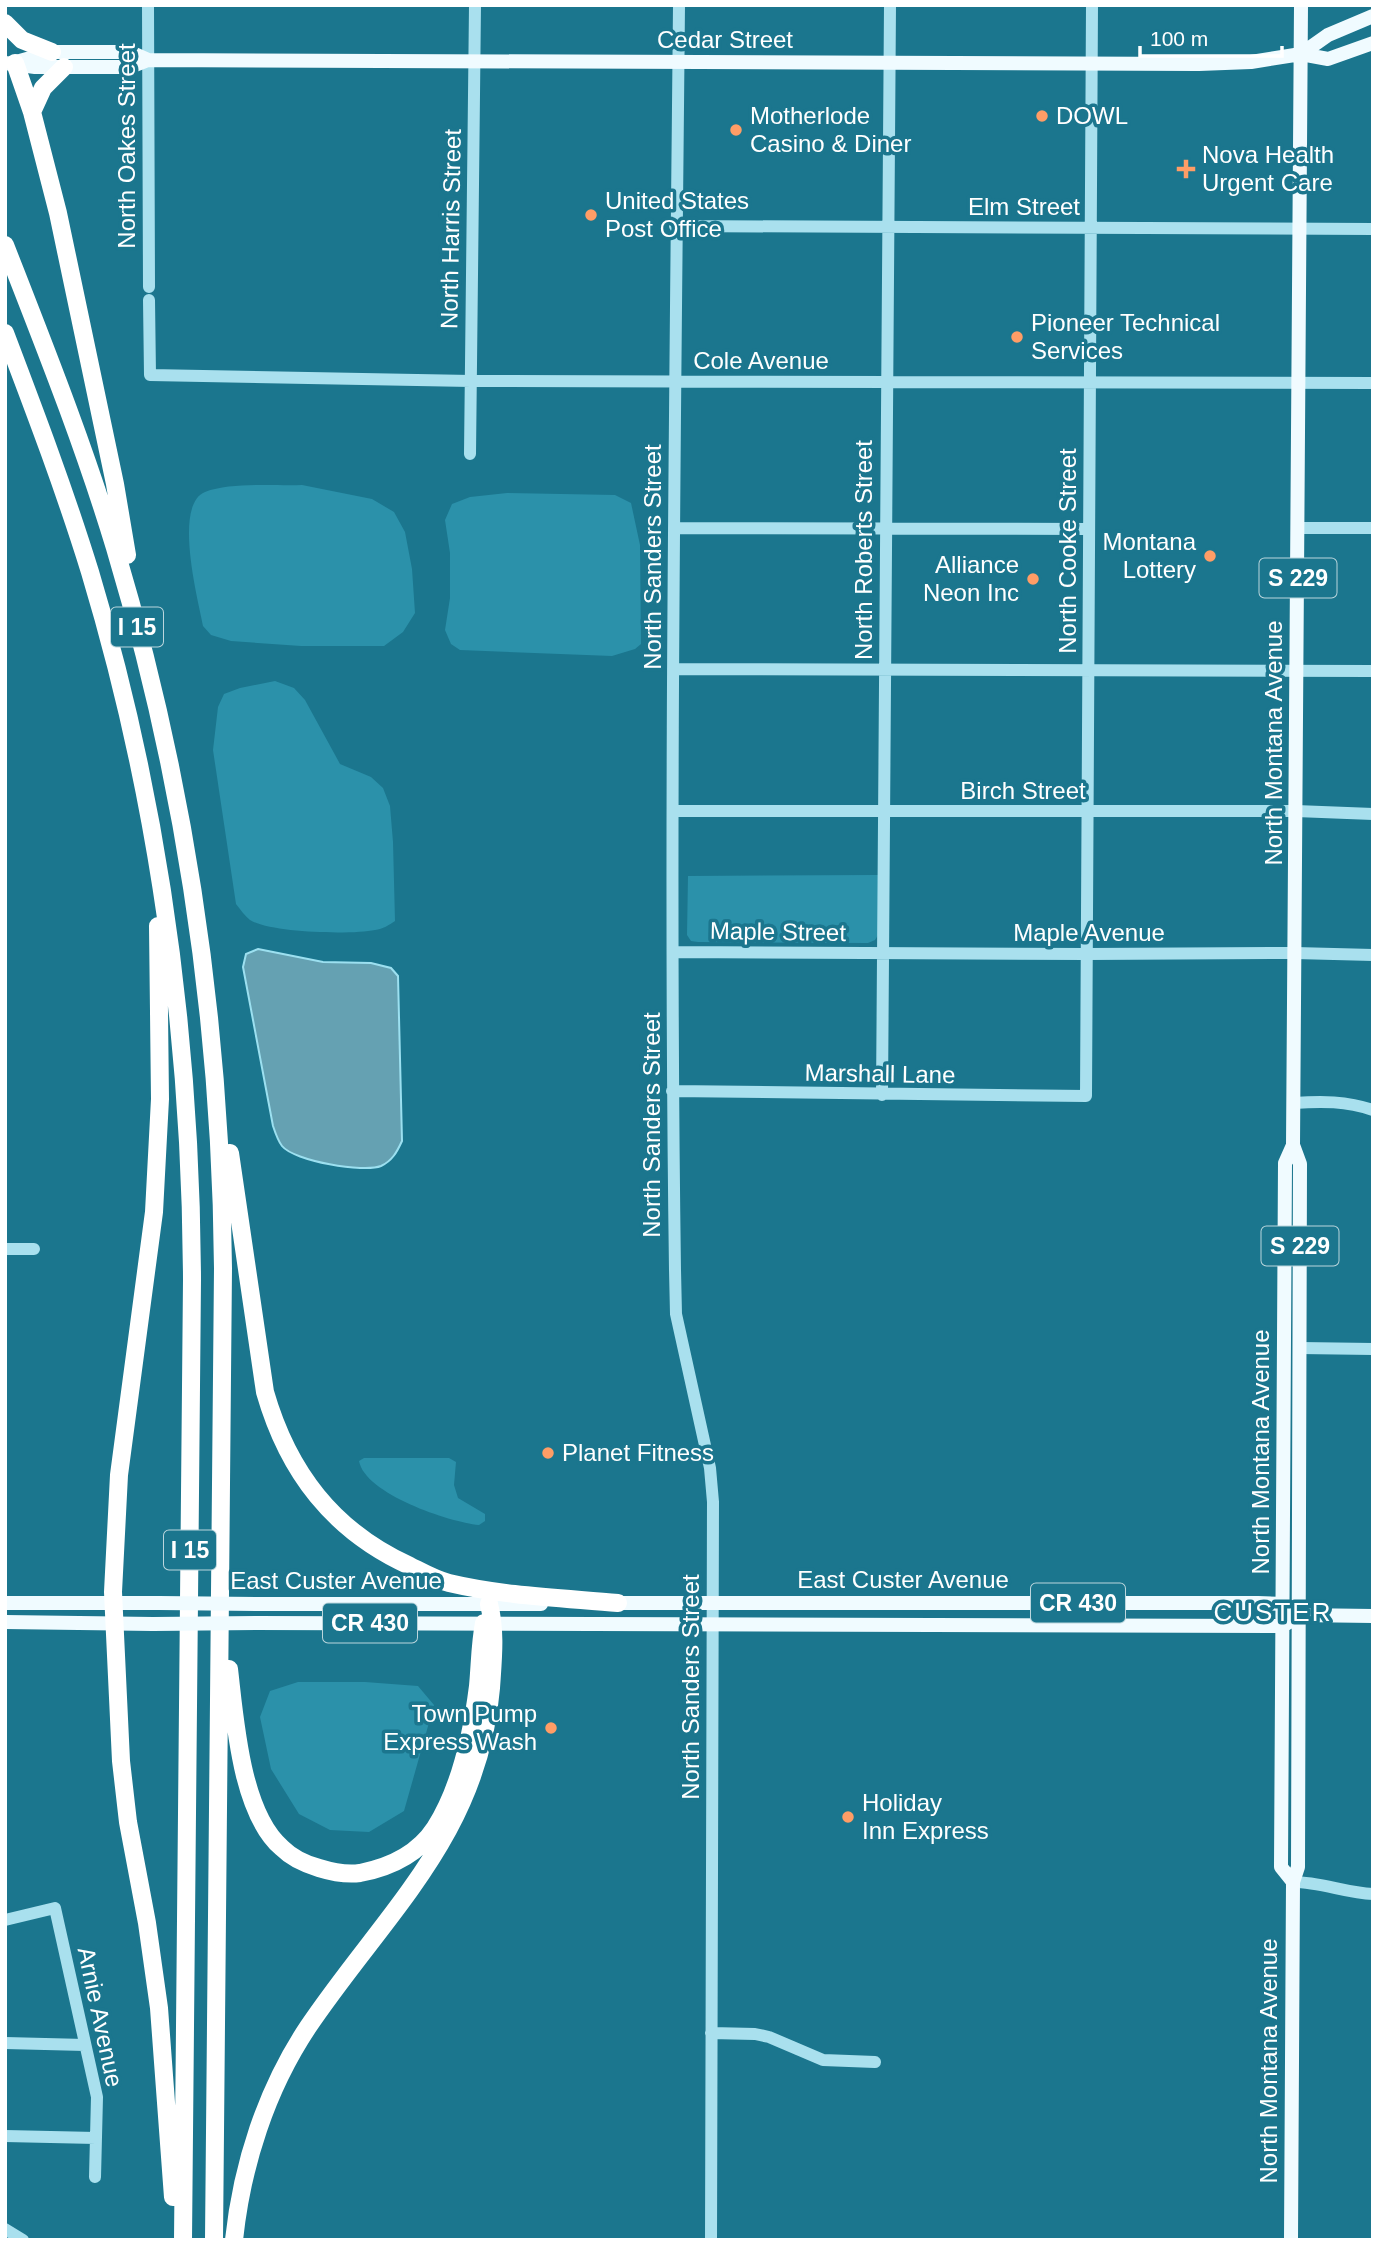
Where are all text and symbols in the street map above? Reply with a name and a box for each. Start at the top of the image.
scale bar [1140,14,1282,58]
street label: Cedar Street [657,26,793,53]
text: 100 m [1150,27,1208,50]
street label: North Oakes Street [113,43,140,249]
place label: Motherlode Casino & Diner [750,102,911,157]
place label: DOWL [1056,102,1128,129]
marker: DOWL [1034,108,1050,124]
marker: Motherlode Casino & Diner [728,122,744,138]
street label: North Harris Street [435,128,466,329]
place label: Nova Health Urgent Care [1202,141,1334,196]
marker: Nova Health Urgent Care [1176,159,1196,179]
place label: United States Post Office [605,187,749,242]
street label: Elm Street [968,193,1080,220]
marker: United States Post Office [583,207,599,223]
place label: Pioneer Technical Services [1031,309,1220,364]
marker: Pioneer Technical Services [1009,329,1025,345]
street label: Cole Avenue [693,347,829,374]
street label: North Roberts Street [850,440,877,660]
street label: North Sanders Street [639,444,666,670]
street label: North Cooke Street [1054,448,1081,654]
place label: Montana Lottery [1103,528,1197,583]
marker: Montana Lottery [1202,548,1218,564]
place label: Alliance Neon Inc [923,551,1019,606]
road number: S 229 [1260,558,1336,598]
marker: Alliance Neon Inc [1025,571,1041,587]
road number: I 15 [111,608,163,646]
street label: North Montana Avenue [1260,620,1287,866]
street label: Birch Street [960,777,1086,804]
street label: Maple Street [710,917,847,946]
street label: Maple Avenue [1013,919,1165,946]
street label: North Sanders Street [638,1012,665,1238]
street label: Marshall Lane [804,1059,956,1088]
road number: S 229 [1262,1226,1338,1266]
street label: North Montana Avenue [1247,1329,1274,1575]
place label: Planet Fitness [562,1439,714,1466]
marker: Planet Fitness [540,1445,556,1461]
road number: I 15 [164,1530,216,1569]
street label: East Custer Avenue [797,1566,1009,1593]
street label: East Custer Avenue [230,1567,442,1594]
street label: North Sanders Street [677,1574,704,1800]
road number: CR 430 [1031,1584,1125,1622]
district label: CUSTER [1214,1597,1332,1627]
road number: CR 430 [323,1604,417,1642]
place label: Town Pump Express Wash [383,1700,537,1755]
marker: Town Pump Express Wash [543,1720,559,1736]
place label: Holiday Inn Express [862,1789,989,1844]
marker: Holiday Inn Express [840,1809,856,1825]
street label: North Montana Avenue [1255,1938,1282,2184]
street label: Arnie Avenue [72,1944,128,2089]

